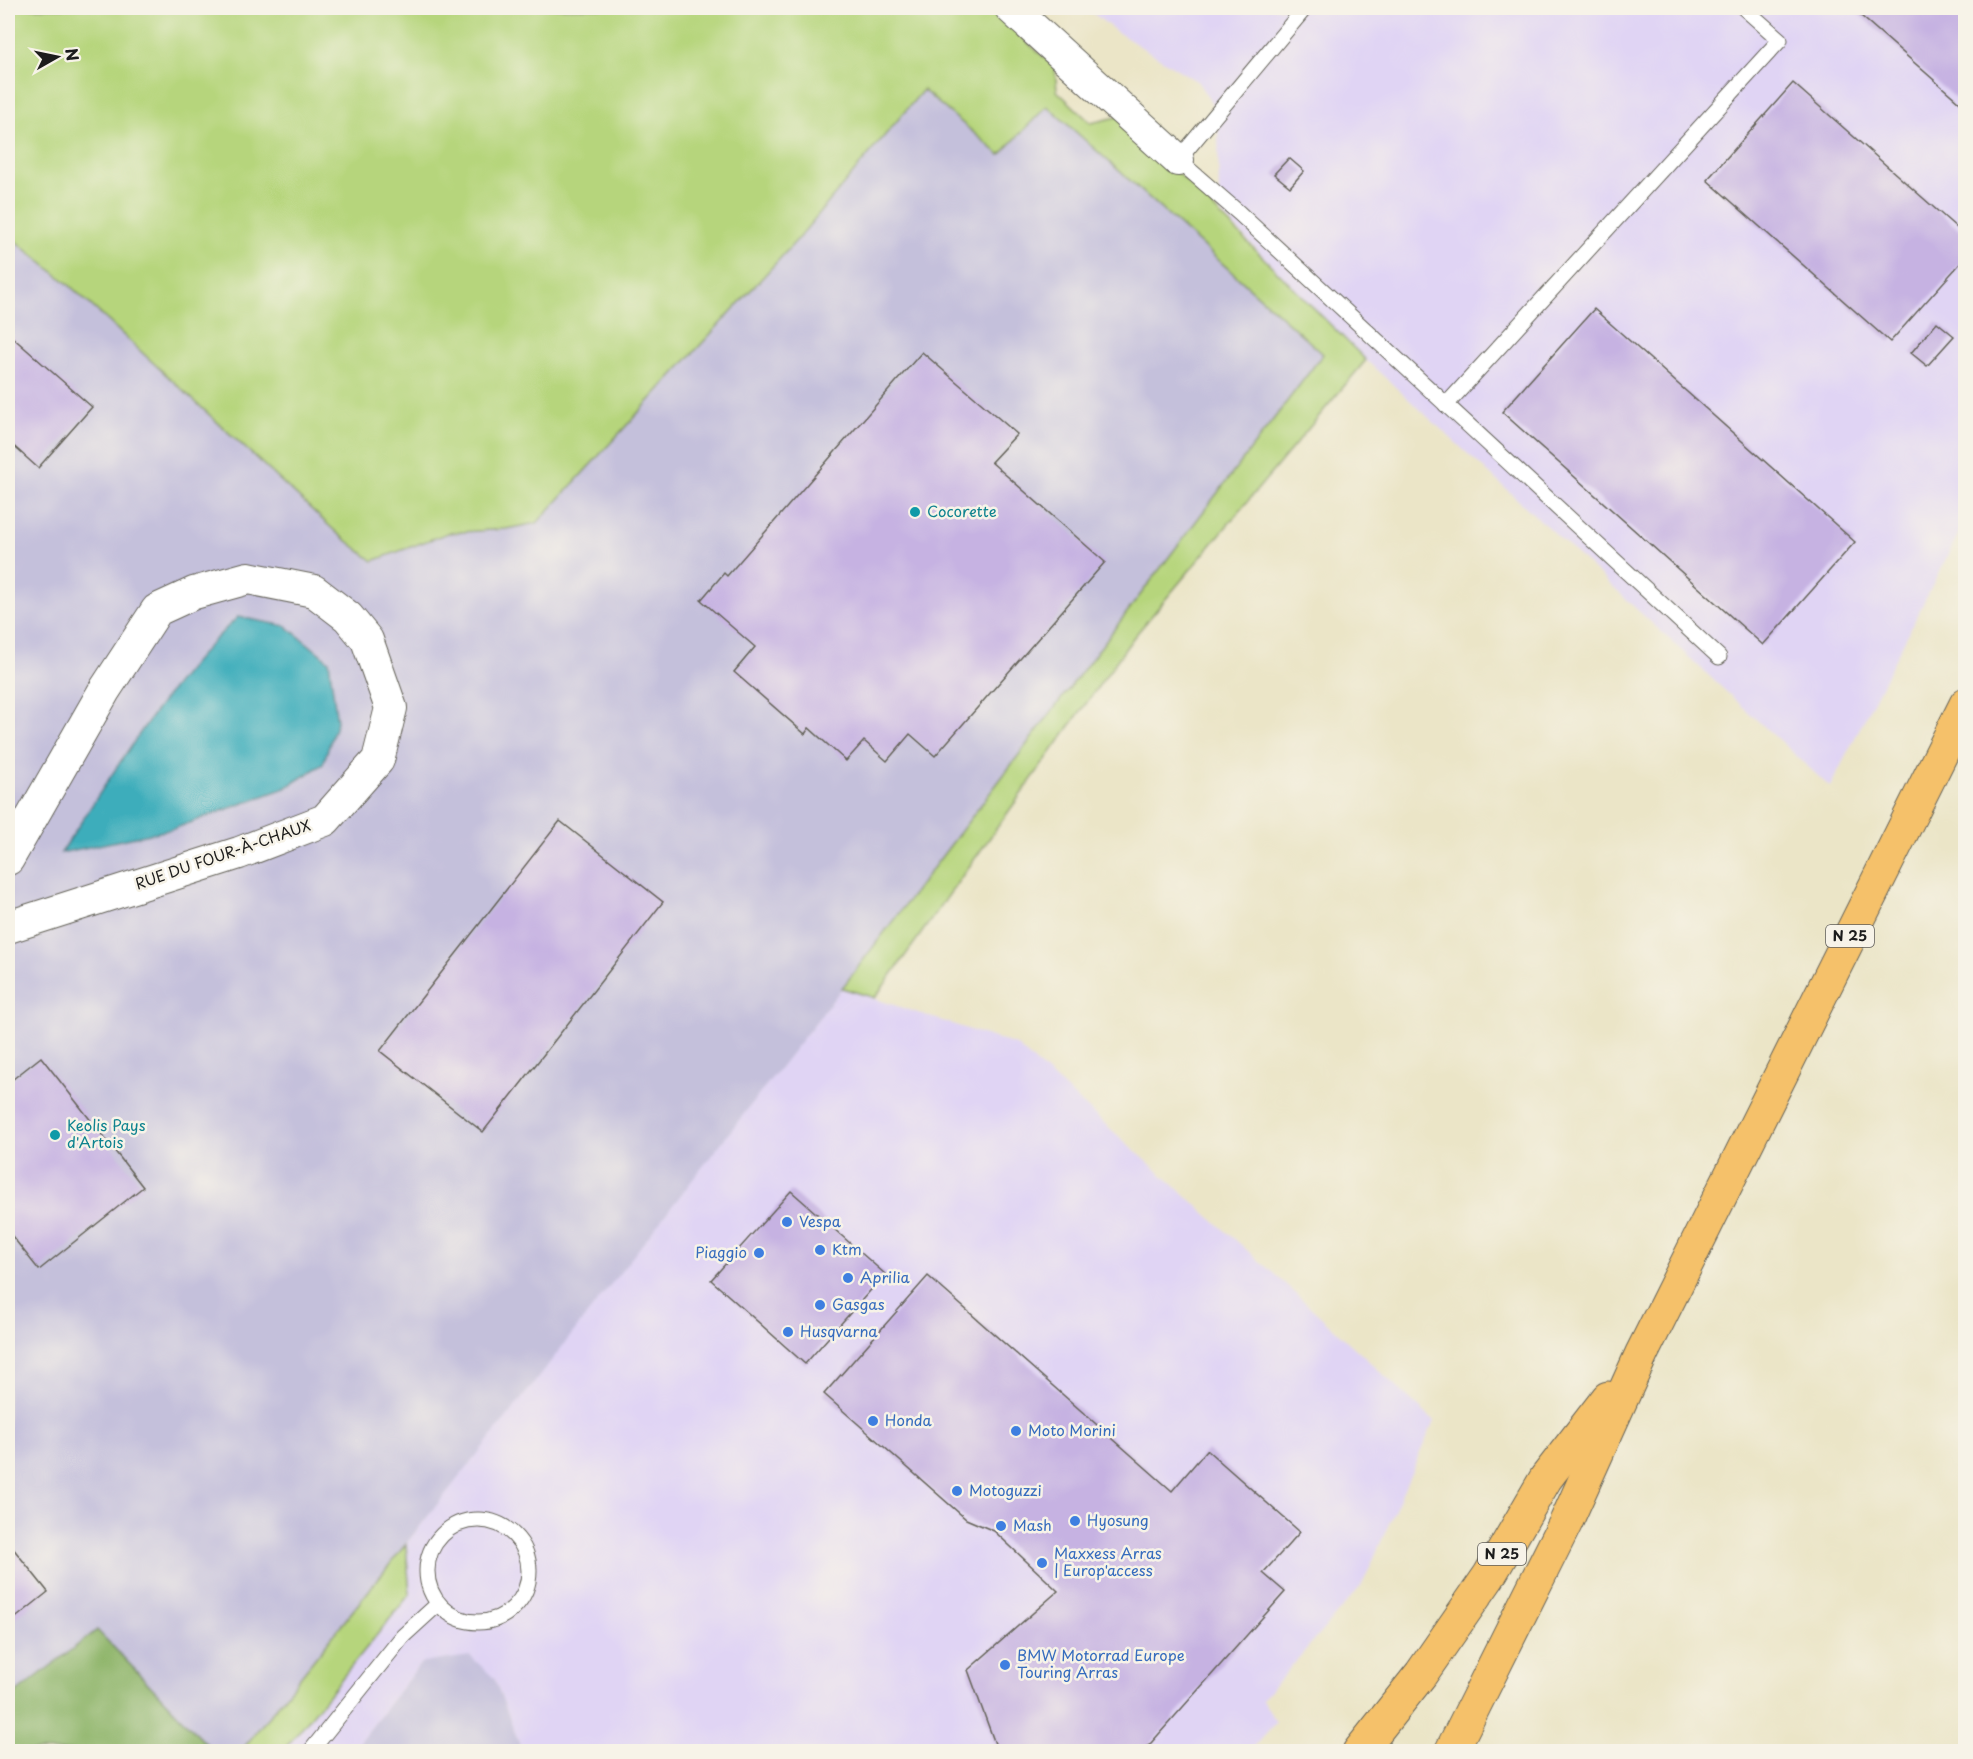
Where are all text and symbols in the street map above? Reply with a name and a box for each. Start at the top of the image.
north arrow [27,27,87,87]
text: N [60,46,86,63]
place label: Cocorette [927,499,997,522]
marker: Cocorette [908,505,922,519]
street label: RUE DU FOUR-À-CHAUX [132,813,313,894]
road number: N 25 [1826,925,1874,947]
place label: Keolis Pays d'Artois [67,1113,146,1153]
marker: Keolis Pays d'Artois [48,1128,62,1142]
place label: Vespa [799,1209,842,1232]
marker: Vespa [780,1215,794,1229]
place label: Ktm [832,1237,862,1260]
place label: Piaggio [695,1240,747,1263]
marker: Ktm [813,1243,827,1257]
marker: Piaggio [752,1246,766,1260]
place label: Aprilia [860,1265,911,1288]
marker: Aprilia [841,1271,855,1285]
place label: Gasgas [832,1292,885,1315]
marker: Gasgas [813,1298,827,1312]
place label: Husqvarna [800,1319,878,1342]
marker: Husqvarna [781,1325,795,1339]
place label: Honda [885,1408,932,1431]
marker: Honda [866,1414,880,1428]
place label: Moto Morini [1028,1418,1116,1441]
marker: Moto Morini [1009,1424,1023,1438]
place label: Motoguzzi [969,1478,1042,1501]
marker: Motoguzzi [950,1484,964,1498]
place label: Hyosung [1087,1508,1149,1531]
place label: Mash [1013,1513,1052,1536]
marker: Hyosung [1068,1514,1082,1528]
marker: Mash [994,1519,1008,1533]
place label: Maxxess Arras | Europ'access [1054,1541,1162,1581]
road number: N 25 [1478,1543,1526,1565]
marker: Maxxess Arras | Europ'access [1035,1556,1049,1570]
place label: BMW Motorrad Europe Touring Arras [1017,1643,1185,1683]
marker: BMW Motorrad Europe Touring Arras [998,1658,1012,1672]

